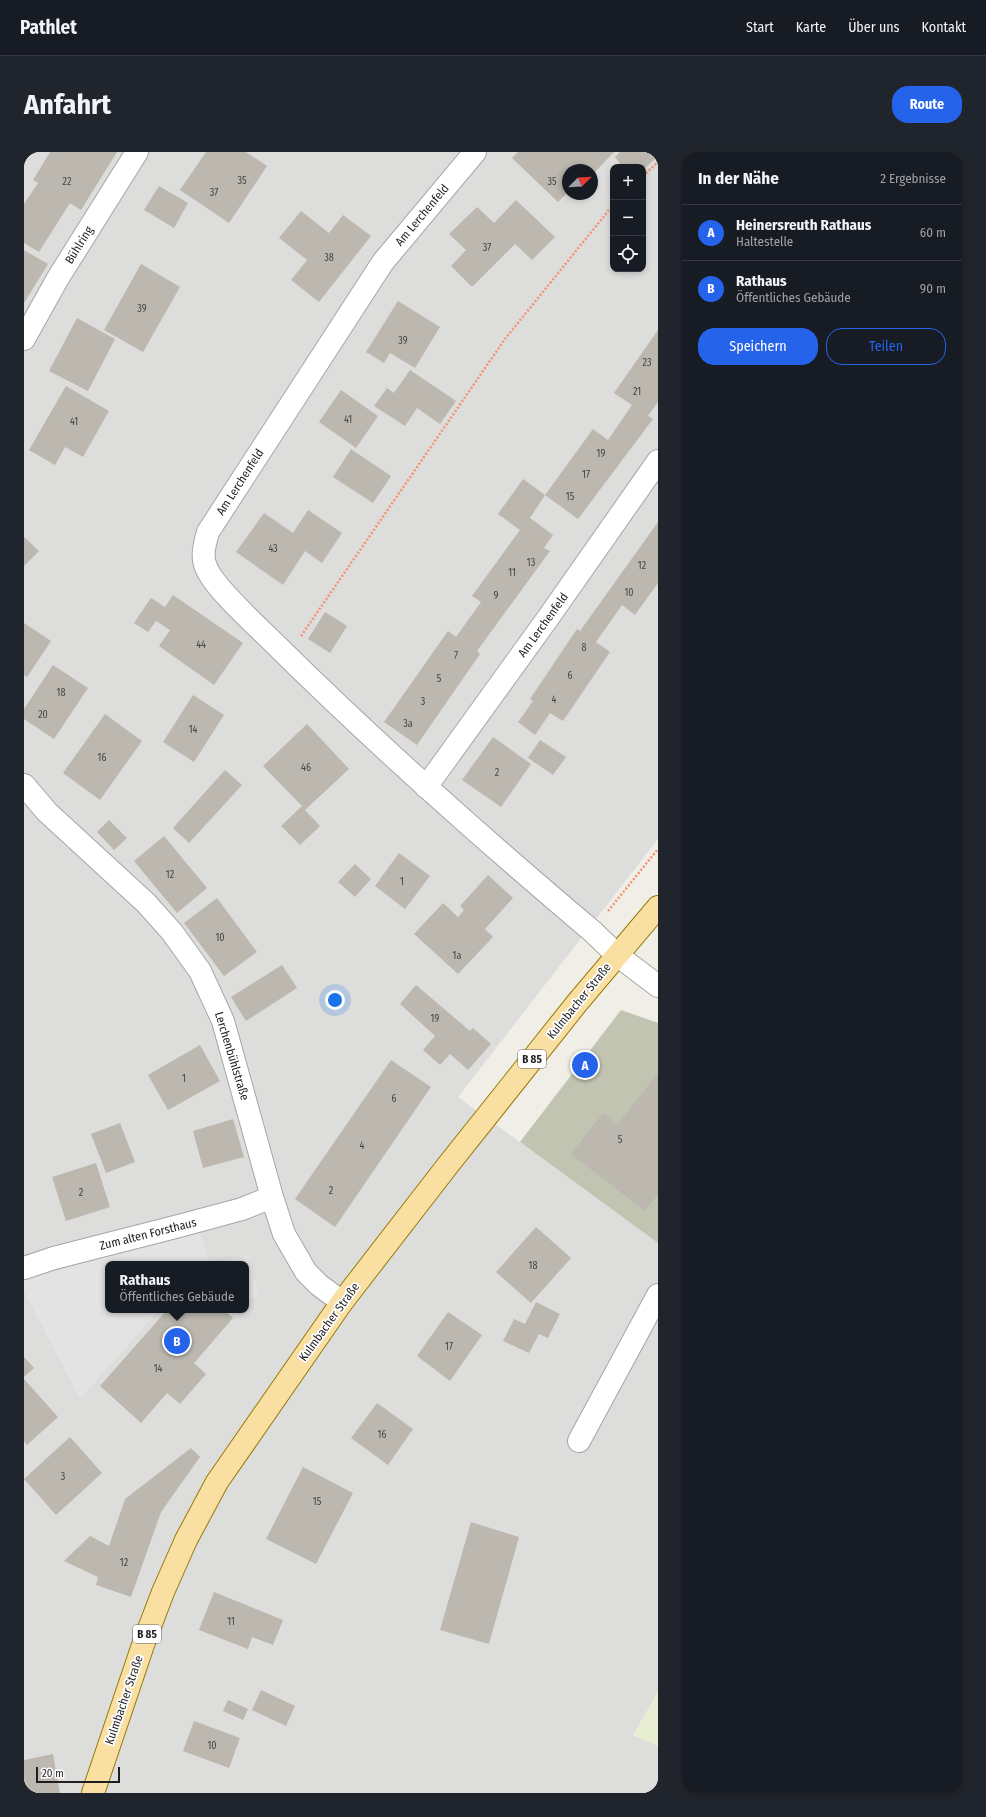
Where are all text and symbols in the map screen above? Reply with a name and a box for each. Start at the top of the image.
text: Pathlet [20,16,77,39]
text: Start [746,19,774,36]
text: Karte [796,19,826,36]
text: Über uns [848,19,900,36]
text: Kontakt [922,19,966,36]
button: Route [892,86,962,123]
text: Anfahrt [24,88,111,121]
north arrow [562,164,598,200]
map controls [610,164,646,272]
button: + [610,164,646,200]
text: In der Nähe [698,168,779,189]
text: 2 Ergebnisse [880,171,946,186]
house number: 35 [237,175,247,187]
house number: 22 [63,176,72,188]
house number: 35 [547,176,557,188]
street label: Am Lerchenfeld [392,181,452,249]
house number: 37 [210,187,218,199]
button: − [610,200,646,236]
text: Heinersreuth Rathaus [736,216,871,234]
street label: Bühlring [62,223,96,266]
text: A [707,225,715,240]
text: 60 m [920,225,946,240]
text: Haltestelle [736,234,793,249]
button: locate [610,236,646,272]
house number: 37 [483,242,491,254]
house number: 38 [324,252,334,264]
text: Rathaus [736,272,787,290]
text: B [707,281,715,296]
text: 90 m [920,281,946,296]
text: Öffentliches Gebäude [736,290,851,305]
house number: 39 [137,303,147,315]
button: Speichern [698,328,818,365]
button: Teilen [826,328,946,365]
house number: 39 [398,335,408,347]
house number: 23 [643,357,652,369]
house number: 21 [633,386,641,398]
house number: 41 [344,414,352,426]
house number: 41 [70,416,78,428]
street label: Am Lerchenfeld [213,446,267,518]
house number: 19 [597,448,606,460]
house number: 17 [582,469,590,481]
house number: 15 [566,491,575,503]
house number: 43 [268,543,278,555]
house number: 13 [527,557,536,569]
house number: 12 [638,560,647,572]
house number: 11 [508,567,516,579]
house number: 10 [624,587,634,599]
house number: 9 [494,590,499,602]
street label: Am Lerchenfeld [515,590,571,660]
house number: 44 [196,639,206,651]
house number: 8 [582,642,587,654]
house number: 7 [454,650,458,662]
house number: 6 [568,670,573,682]
house number: 5 [437,673,442,685]
house number: 18 [57,687,65,699]
house number: 4 [552,694,557,706]
house number: 3 [421,696,426,708]
house number: 20 [38,709,48,721]
house number: 3a [403,718,413,730]
house number: 14 [189,724,198,736]
house number: 16 [98,752,106,764]
house number: 46 [301,762,311,774]
house number: 2 [495,767,500,779]
house number: 12 [166,869,175,881]
house number: 1 [400,876,404,888]
house number: 10 [215,932,225,944]
house number: 1a [453,950,461,962]
street label: Kulmbacher Straße [544,960,614,1042]
your location [325,990,345,1010]
street label: Lerchenbühlstraße [212,1010,252,1102]
house number: 19 [431,1013,440,1025]
road number: B 85 [518,1050,546,1068]
pin: A [572,1050,598,1080]
house number: 1 [182,1073,186,1085]
house number: 6 [392,1093,397,1105]
house number: 5 [618,1134,623,1146]
house number: 4 [360,1140,365,1152]
house number: 2 [329,1185,334,1197]
house number: 2 [79,1187,84,1199]
street label: Zum alten Forsthaus [98,1215,198,1253]
house number: 18 [529,1260,537,1272]
popup [105,1261,249,1313]
text: Rathaus [120,1271,170,1289]
street label: Kulmbacher Straße [296,1280,362,1364]
text: Öffentliches Gebäude [120,1289,234,1304]
pin: B [164,1326,190,1356]
house number: 17 [445,1341,453,1353]
house number: 14 [154,1363,163,1375]
house number: 16 [378,1429,386,1441]
house number: 3 [61,1471,66,1483]
house number: 15 [313,1496,322,1508]
house number: 12 [120,1557,129,1569]
house number: 11 [227,1616,235,1628]
road number: B 85 [133,1625,161,1643]
street label: Kulmbacher Straße [102,1654,146,1746]
house number: 10 [207,1740,217,1752]
scale bar [36,1765,120,1784]
text: 20 m [42,1767,64,1780]

